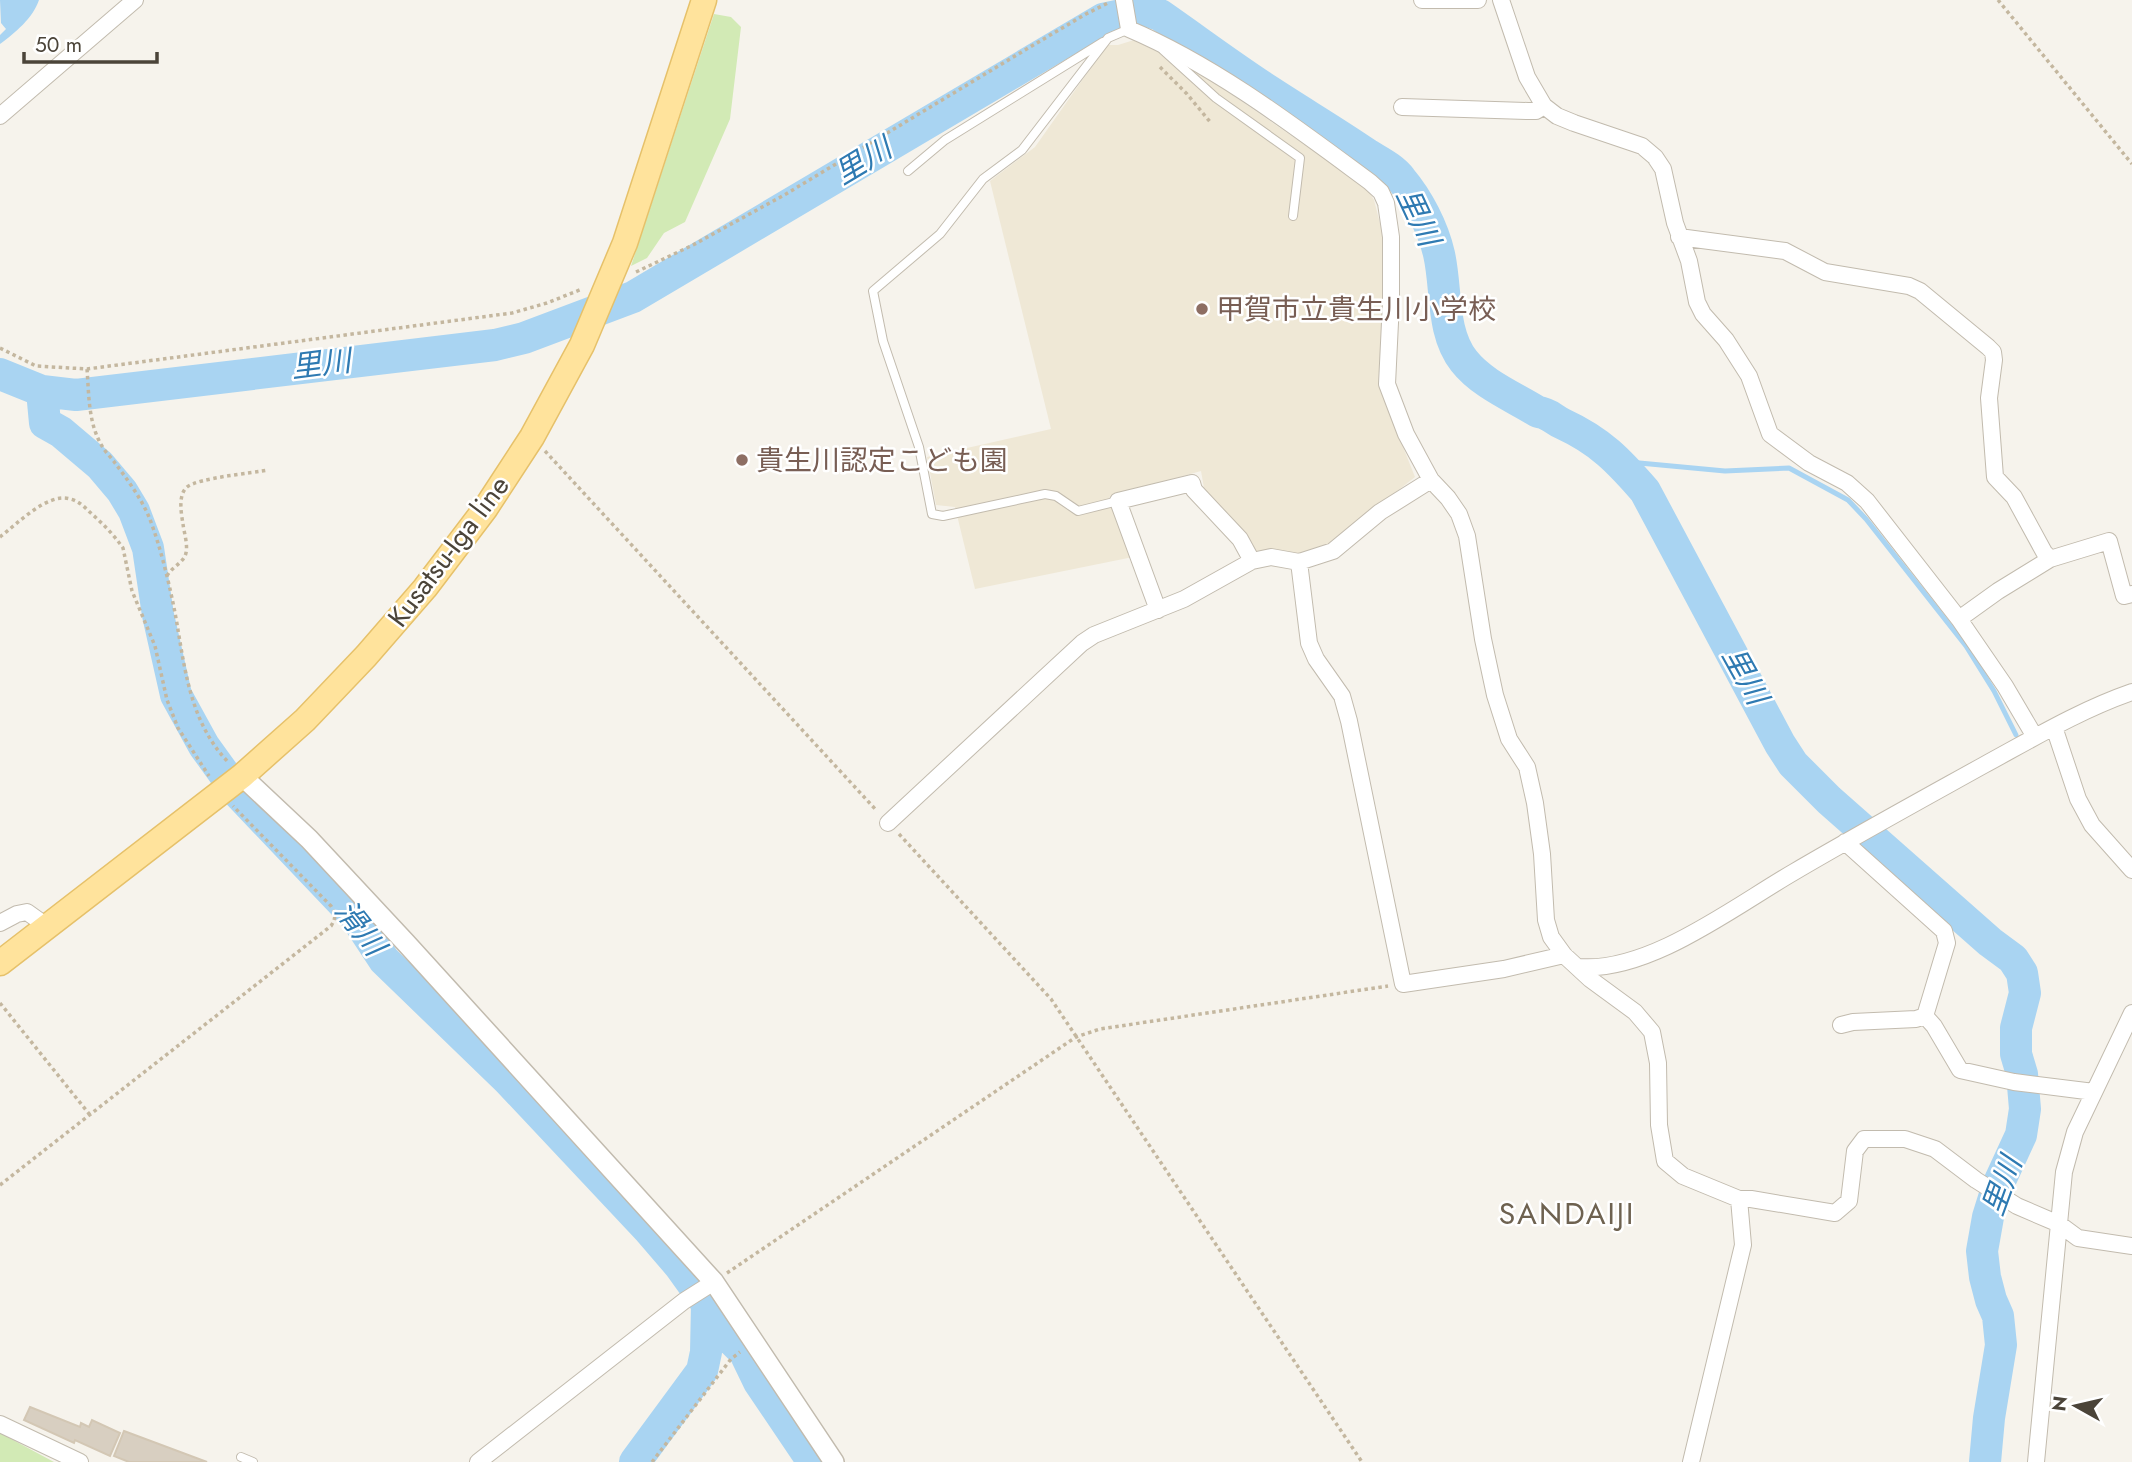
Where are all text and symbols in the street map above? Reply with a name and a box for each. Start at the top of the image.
scale bar [24,21,158,65]
text: 50 m [35,30,82,60]
water label: 里川 [826,125,902,194]
water label: 里川 [1386,181,1452,256]
place label: 甲賀市立貴生川小学校 [1216,289,1496,330]
marker: 甲賀市立貴生川小学校 [1194,301,1210,317]
water label: 里川 [289,338,356,388]
place label: 貴生川認定こども園 [756,440,1008,481]
marker: 貴生川認定こども園 [734,452,750,468]
street label: Kusatsu-Iga line [378,467,519,636]
water label: 里川 [1712,639,1780,715]
water label: 滑川 [325,891,398,967]
water label: 里川 [1971,1147,2033,1221]
district label: SANDAIJI [1499,1192,1635,1235]
north arrow [2041,1371,2111,1441]
text: N [2045,1394,2074,1413]

